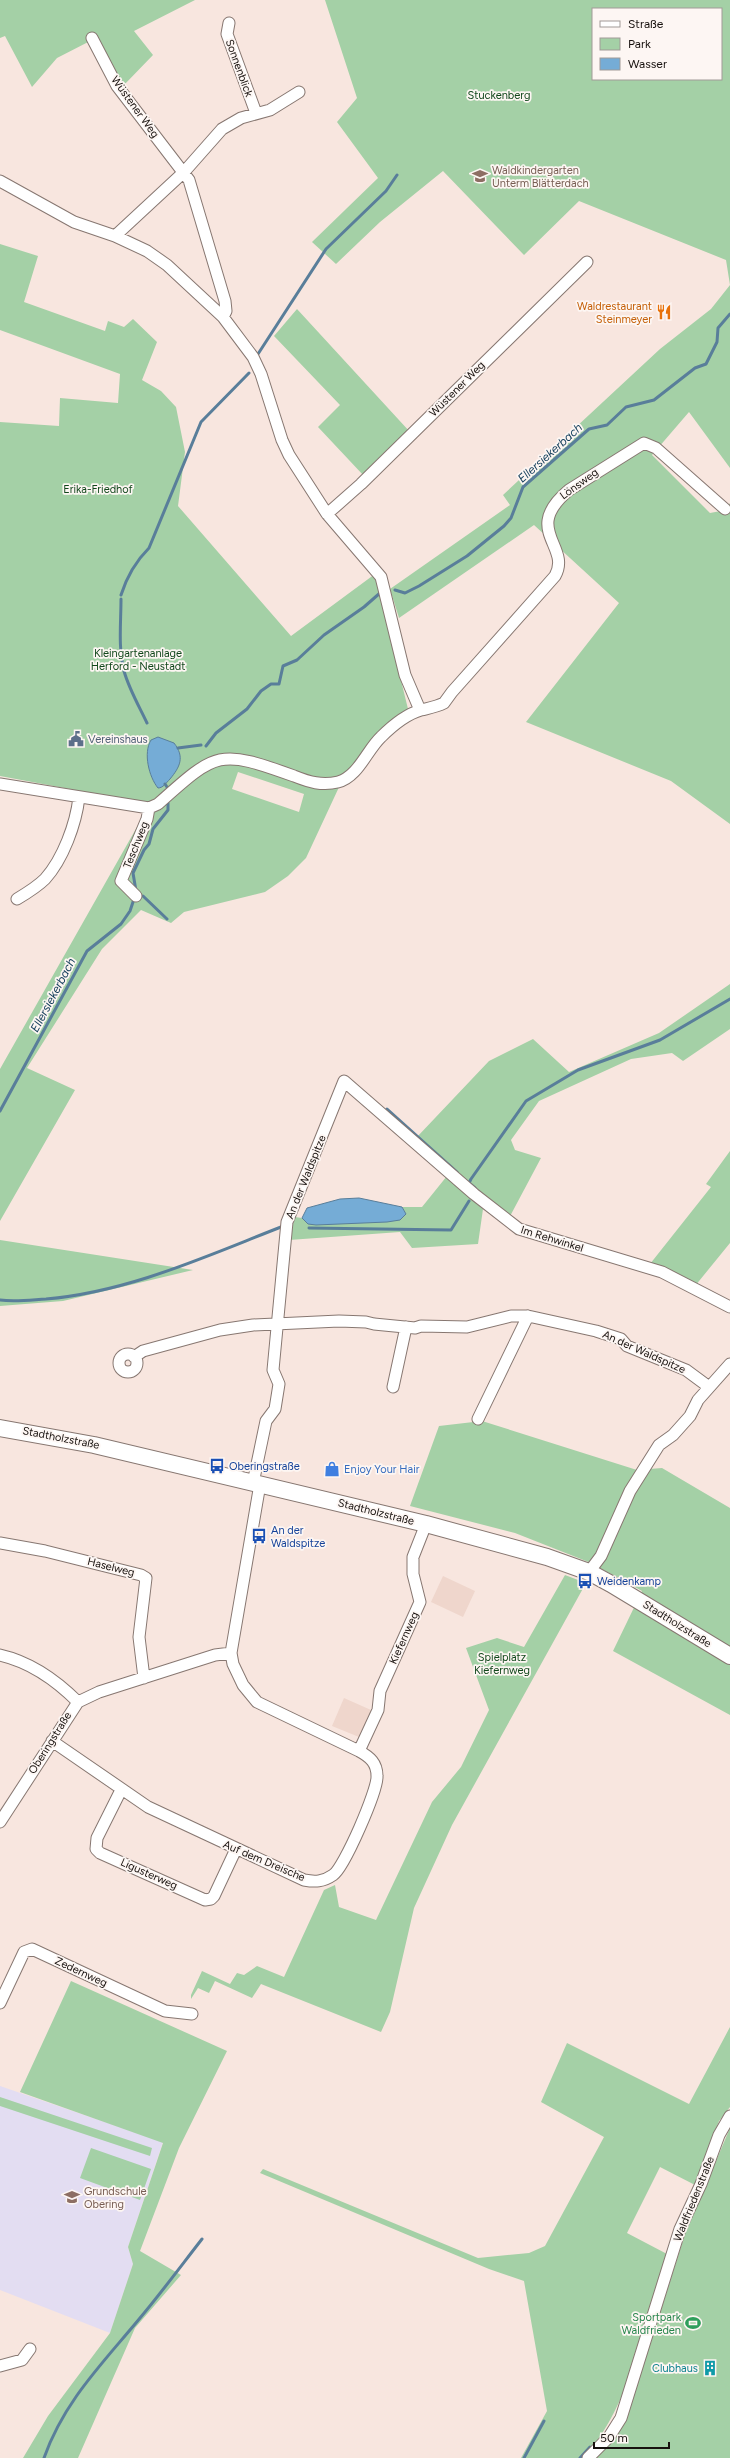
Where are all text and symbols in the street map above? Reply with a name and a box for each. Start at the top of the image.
legend [592,8,722,80]
text: Straße [628,17,664,31]
street label: Sonnenblick [223,37,256,99]
text: Park [628,37,651,51]
text: Wasser [628,57,667,71]
street label: Wüstener Weg [108,74,162,140]
park label: Stuckenberg [468,89,531,102]
place label: Waldkindergarten Unterm Blätterdach [492,164,589,190]
school or university icon: Waldkindergarten Unterm Blätterdach [471,167,489,185]
place label: Waldrestaurant Steinmeyer [577,300,652,326]
restaurant icon: Waldrestaurant Steinmeyer [655,303,673,321]
street label: Wüstener Weg [427,359,487,419]
water label: Ellersiekerbach [515,420,585,486]
street label: Lönsweg [557,466,601,502]
park label: Erika-Friedhof [63,483,134,496]
park label: Kleingartenanlage Herford - Neustadt [91,647,185,673]
public building icon: Vereinshaus [67,730,85,748]
place label: Vereinshaus [88,733,148,746]
street label: Teschweg [121,820,151,870]
water label: Ellersiekerbach [28,955,79,1034]
street label: An der Waldspitze [283,1133,329,1221]
street label: Im Rehwinkel [519,1223,585,1255]
street label: An der Waldspitze [600,1328,688,1376]
street label: Stadtholzstraße [21,1424,101,1452]
bus stop icon: Oberingstraße [208,1457,226,1475]
place label: Oberingstraße [229,1460,300,1473]
shop icon: Enjoy Your Hair [323,1460,341,1478]
place label: Enjoy Your Hair [344,1463,420,1476]
street label: Stadtholzstraße [336,1496,416,1528]
place label: An der Waldspitze [271,1524,325,1550]
bus stop icon: An der Waldspitze [250,1527,268,1545]
street label: Haselweg [86,1555,136,1579]
bus stop icon: Weidenkamp [576,1572,594,1590]
place label: Weidenkamp [597,1575,661,1588]
street label: Stadtholzstraße [640,1598,714,1650]
street label: Kiefernweg [387,1610,421,1666]
park label: Spielplatz Kiefernweg [474,1651,530,1677]
street label: Oberingstraße [26,1710,74,1776]
street label: Auf dem Dreische [221,1838,307,1884]
street label: Ligusterweg [119,1856,179,1892]
street label: Zedernweg [53,1954,109,1990]
street label: Waldfriedenstraße [671,2155,717,2243]
place label: Grundschule Obering [84,2185,147,2211]
school or university icon: Grundschule Obering [63,2188,81,2206]
place label: Sportpark Waldfrieden [621,2311,682,2337]
sports icon: Sportpark Waldfrieden [684,2314,702,2332]
building icon: Clubhaus [701,2359,719,2377]
place label: Clubhaus [652,2362,698,2375]
scale bar [594,2424,669,2450]
text: 50 m [600,2431,628,2445]

